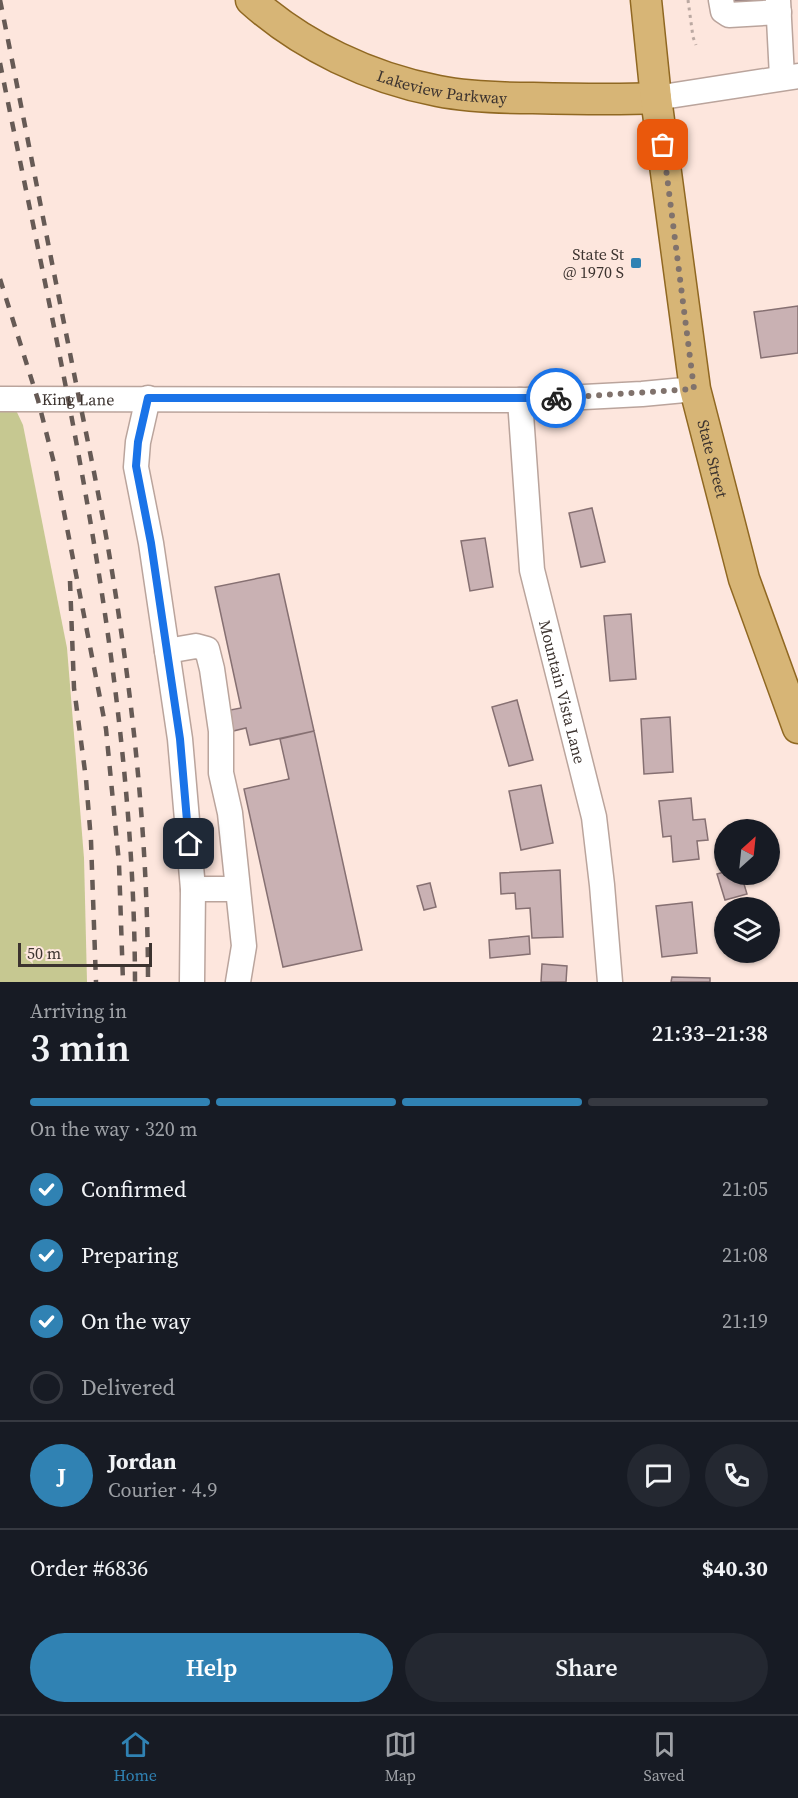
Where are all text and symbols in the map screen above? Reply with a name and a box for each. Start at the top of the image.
street label: Lakeview Parkway [374,64,508,109]
pin [637,119,688,170]
icon: bag [646,128,679,161]
place label: State St @ 1970 S [563,243,625,283]
marker: State St @ 1970 S [629,256,643,270]
courier [526,368,586,428]
icon: bike [540,382,573,415]
street label: King Lane [42,388,114,410]
street label: State Street [692,417,734,501]
street label: Mountain Vista Lane [534,618,591,766]
pin [163,818,214,869]
north arrow [714,819,780,885]
map controls [714,819,780,963]
icon: home [172,827,205,860]
button: layers [714,897,780,963]
scale bar [18,940,152,968]
text: 50 m [27,942,61,964]
text: Arriving in [30,997,127,1025]
text: 21:33–21:38 [652,1018,768,1048]
text: 3 min [30,1021,130,1074]
text: On the way · 320 m [30,1115,197,1143]
icon: check [30,1173,63,1206]
text: Confirmed [81,1174,186,1204]
text: 21:05 [722,1175,768,1203]
icon: check [30,1239,63,1272]
text: Preparing [81,1240,178,1270]
text: 21:08 [722,1241,768,1269]
icon: check [30,1305,63,1338]
text: On the way [81,1306,190,1336]
text: 21:19 [722,1307,768,1335]
text: Delivered [81,1372,175,1402]
button: chat [627,1444,690,1507]
button: phone [705,1444,768,1507]
text: Jordan [108,1446,176,1476]
text: J [57,1460,66,1490]
text: Courier · 4.9 [108,1476,217,1504]
text: Order #6836 [30,1553,148,1583]
text: $40.30 [702,1553,768,1583]
button: Help [30,1633,393,1702]
button: Share [405,1633,768,1702]
tab: Home [113,1728,157,1786]
tab: Map [384,1728,417,1786]
tab: Saved [644,1728,685,1786]

